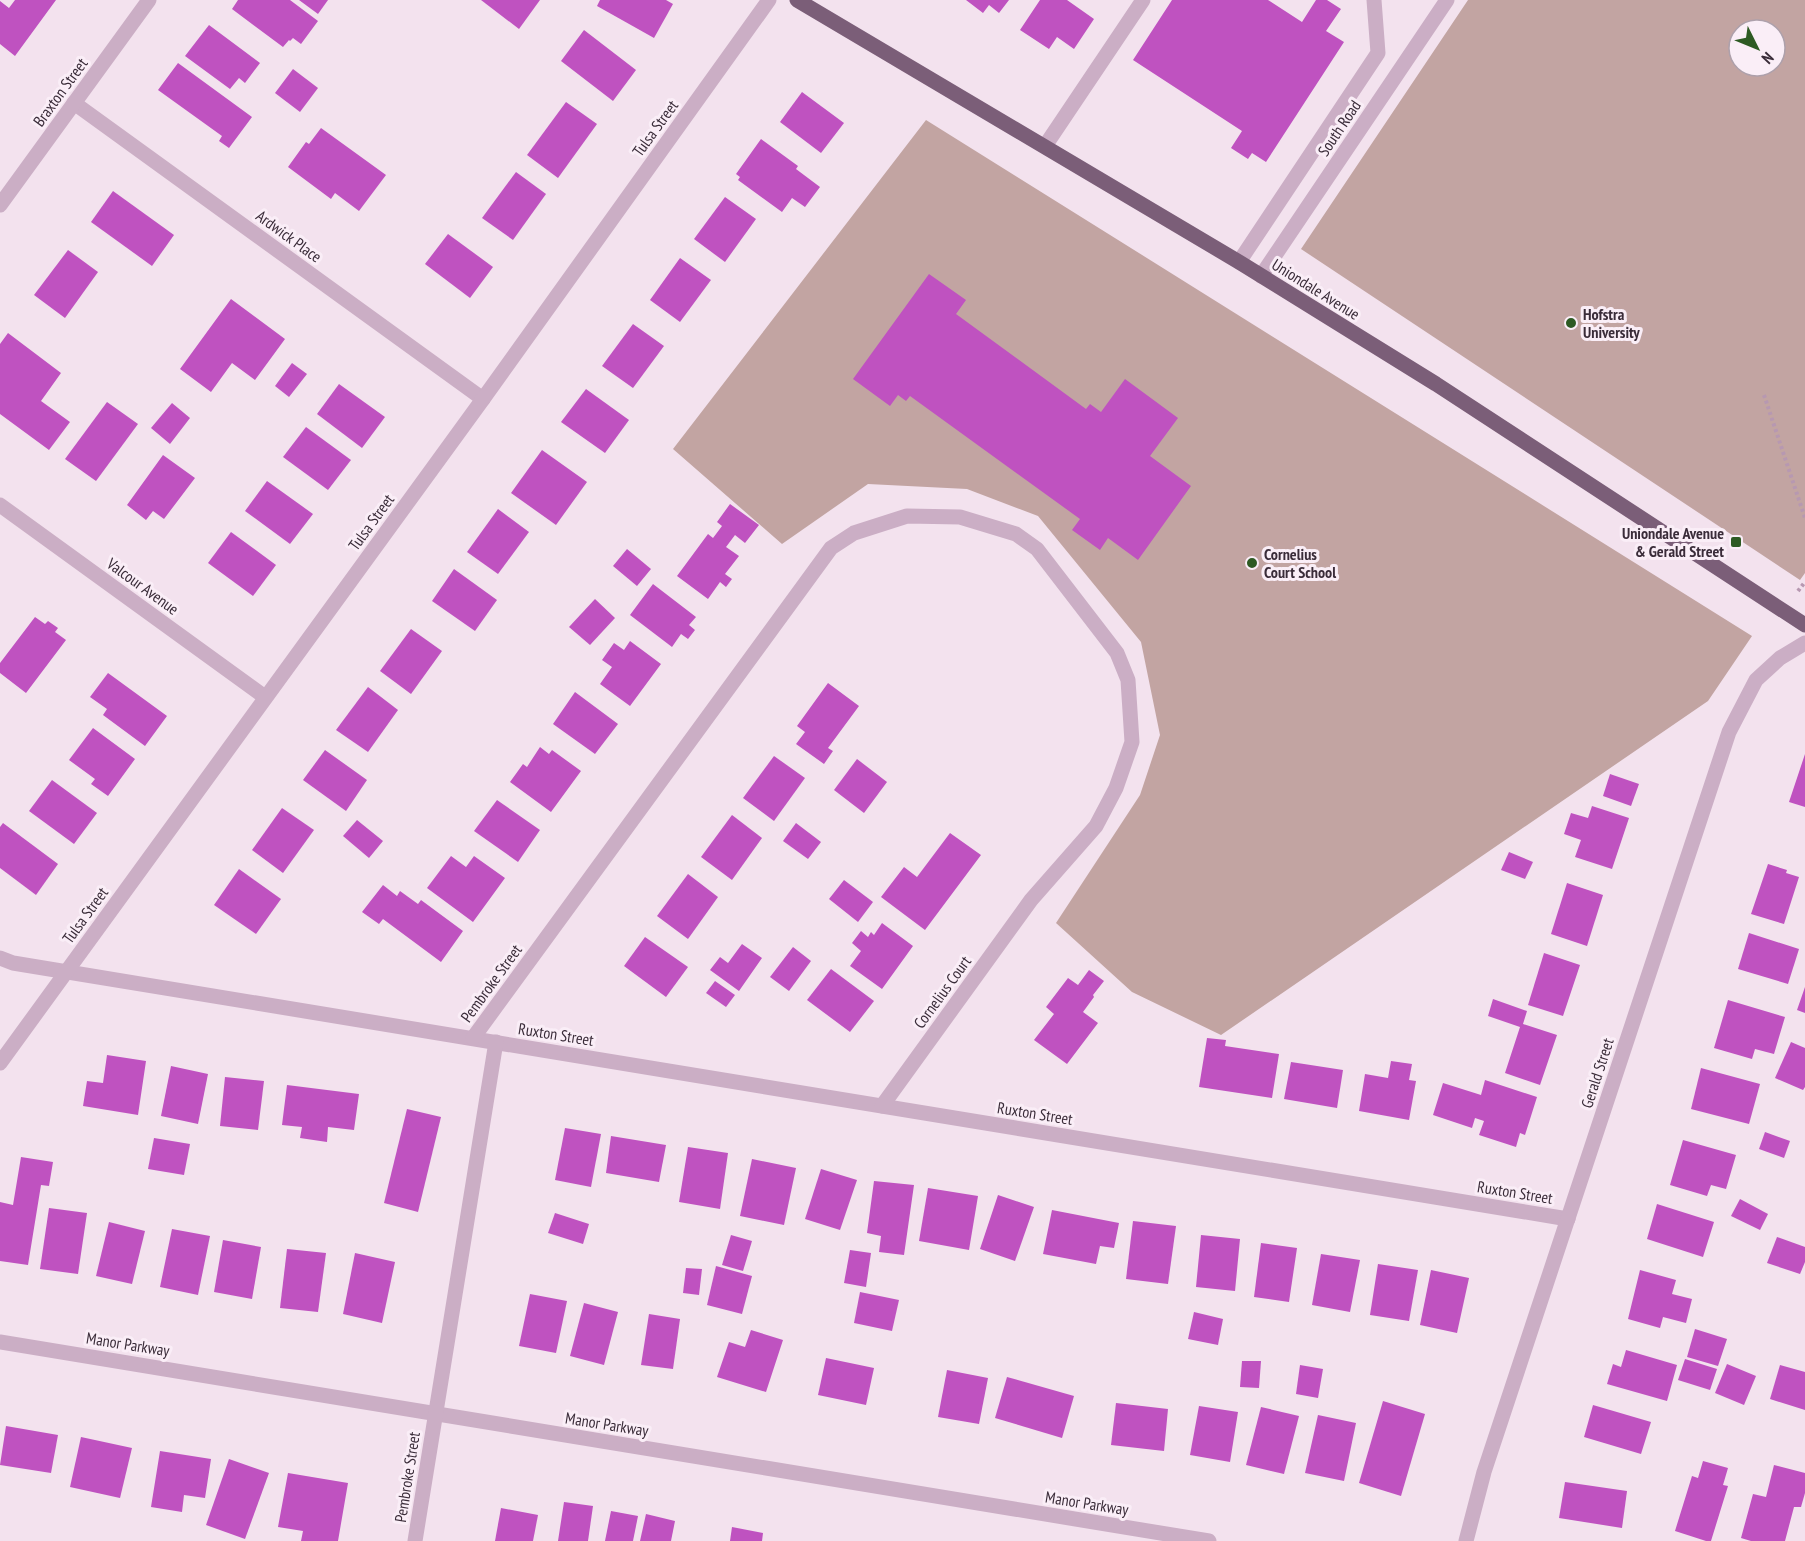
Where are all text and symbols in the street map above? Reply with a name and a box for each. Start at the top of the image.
north arrow [1727,18,1787,78]
text: N [1758,48,1778,68]
street label: Braxton Street [29,53,92,130]
street label: Tulsa Street [628,95,682,160]
street label: South Road [1313,96,1365,160]
street label: Ardwick Place [252,206,326,266]
street label: Uniondale Avenue [1268,254,1364,324]
place label: Hofstra University [1583,304,1640,342]
marker: Hofstra University [1564,316,1578,330]
street label: Tulsa Street [344,489,398,554]
place label: Uniondale Avenue & Gerald Street [1622,523,1724,561]
marker: Uniondale Avenue & Gerald Street [1729,535,1743,549]
place label: Cornelius Court School [1264,544,1336,582]
street label: Valcour Avenue [102,553,183,619]
marker: Cornelius Court School [1245,556,1259,570]
street label: Tulsa Street [58,882,112,947]
street label: Pembroke Street [456,940,526,1026]
street label: Cornelius Court [909,951,975,1032]
street label: Ruxton Street [517,1018,596,1050]
street label: Gerald Street [1576,1035,1618,1111]
street label: Ruxton Street [996,1097,1075,1129]
street label: Ruxton Street [1476,1176,1555,1208]
street label: Manor Parkway [85,1328,171,1360]
street label: Manor Parkway [564,1408,650,1440]
street label: Pembroke Street [390,1430,424,1524]
street label: Manor Parkway [1044,1487,1130,1519]

